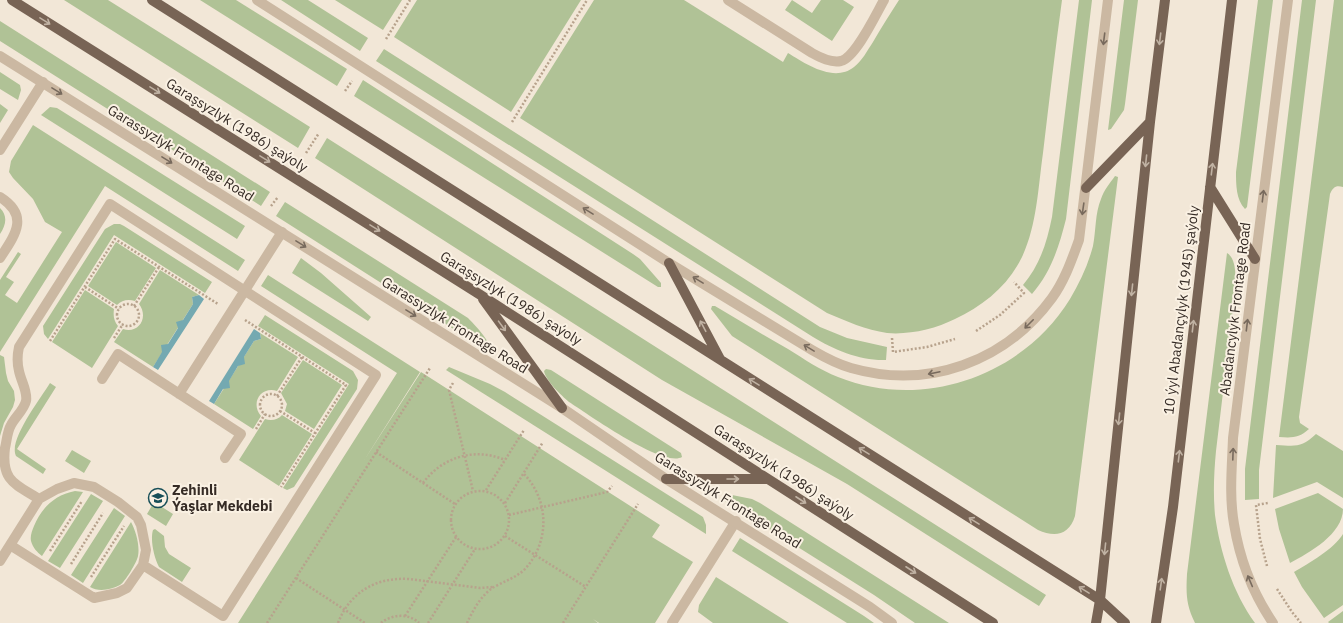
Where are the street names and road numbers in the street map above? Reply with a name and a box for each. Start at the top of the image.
street label: Garaşsyzlyk (1986) şaýoly [163,74,311,176]
street label: Garassyzlyk Frontage Road [104,101,258,205]
street label: 10 ýyl Abadançylyk (1945) şaýoly [1159,204,1203,416]
street label: Abadancylyk Frontage Road [1215,221,1255,397]
street label: Garaşsyzlyk (1986) şaýoly [437,247,585,349]
street label: Garassyzlyk Frontage Road [378,273,532,377]
street label: Garaşsyzlyk (1986) şaýoly [710,420,858,524]
street label: Garassyzlyk Frontage Road [651,448,805,552]

